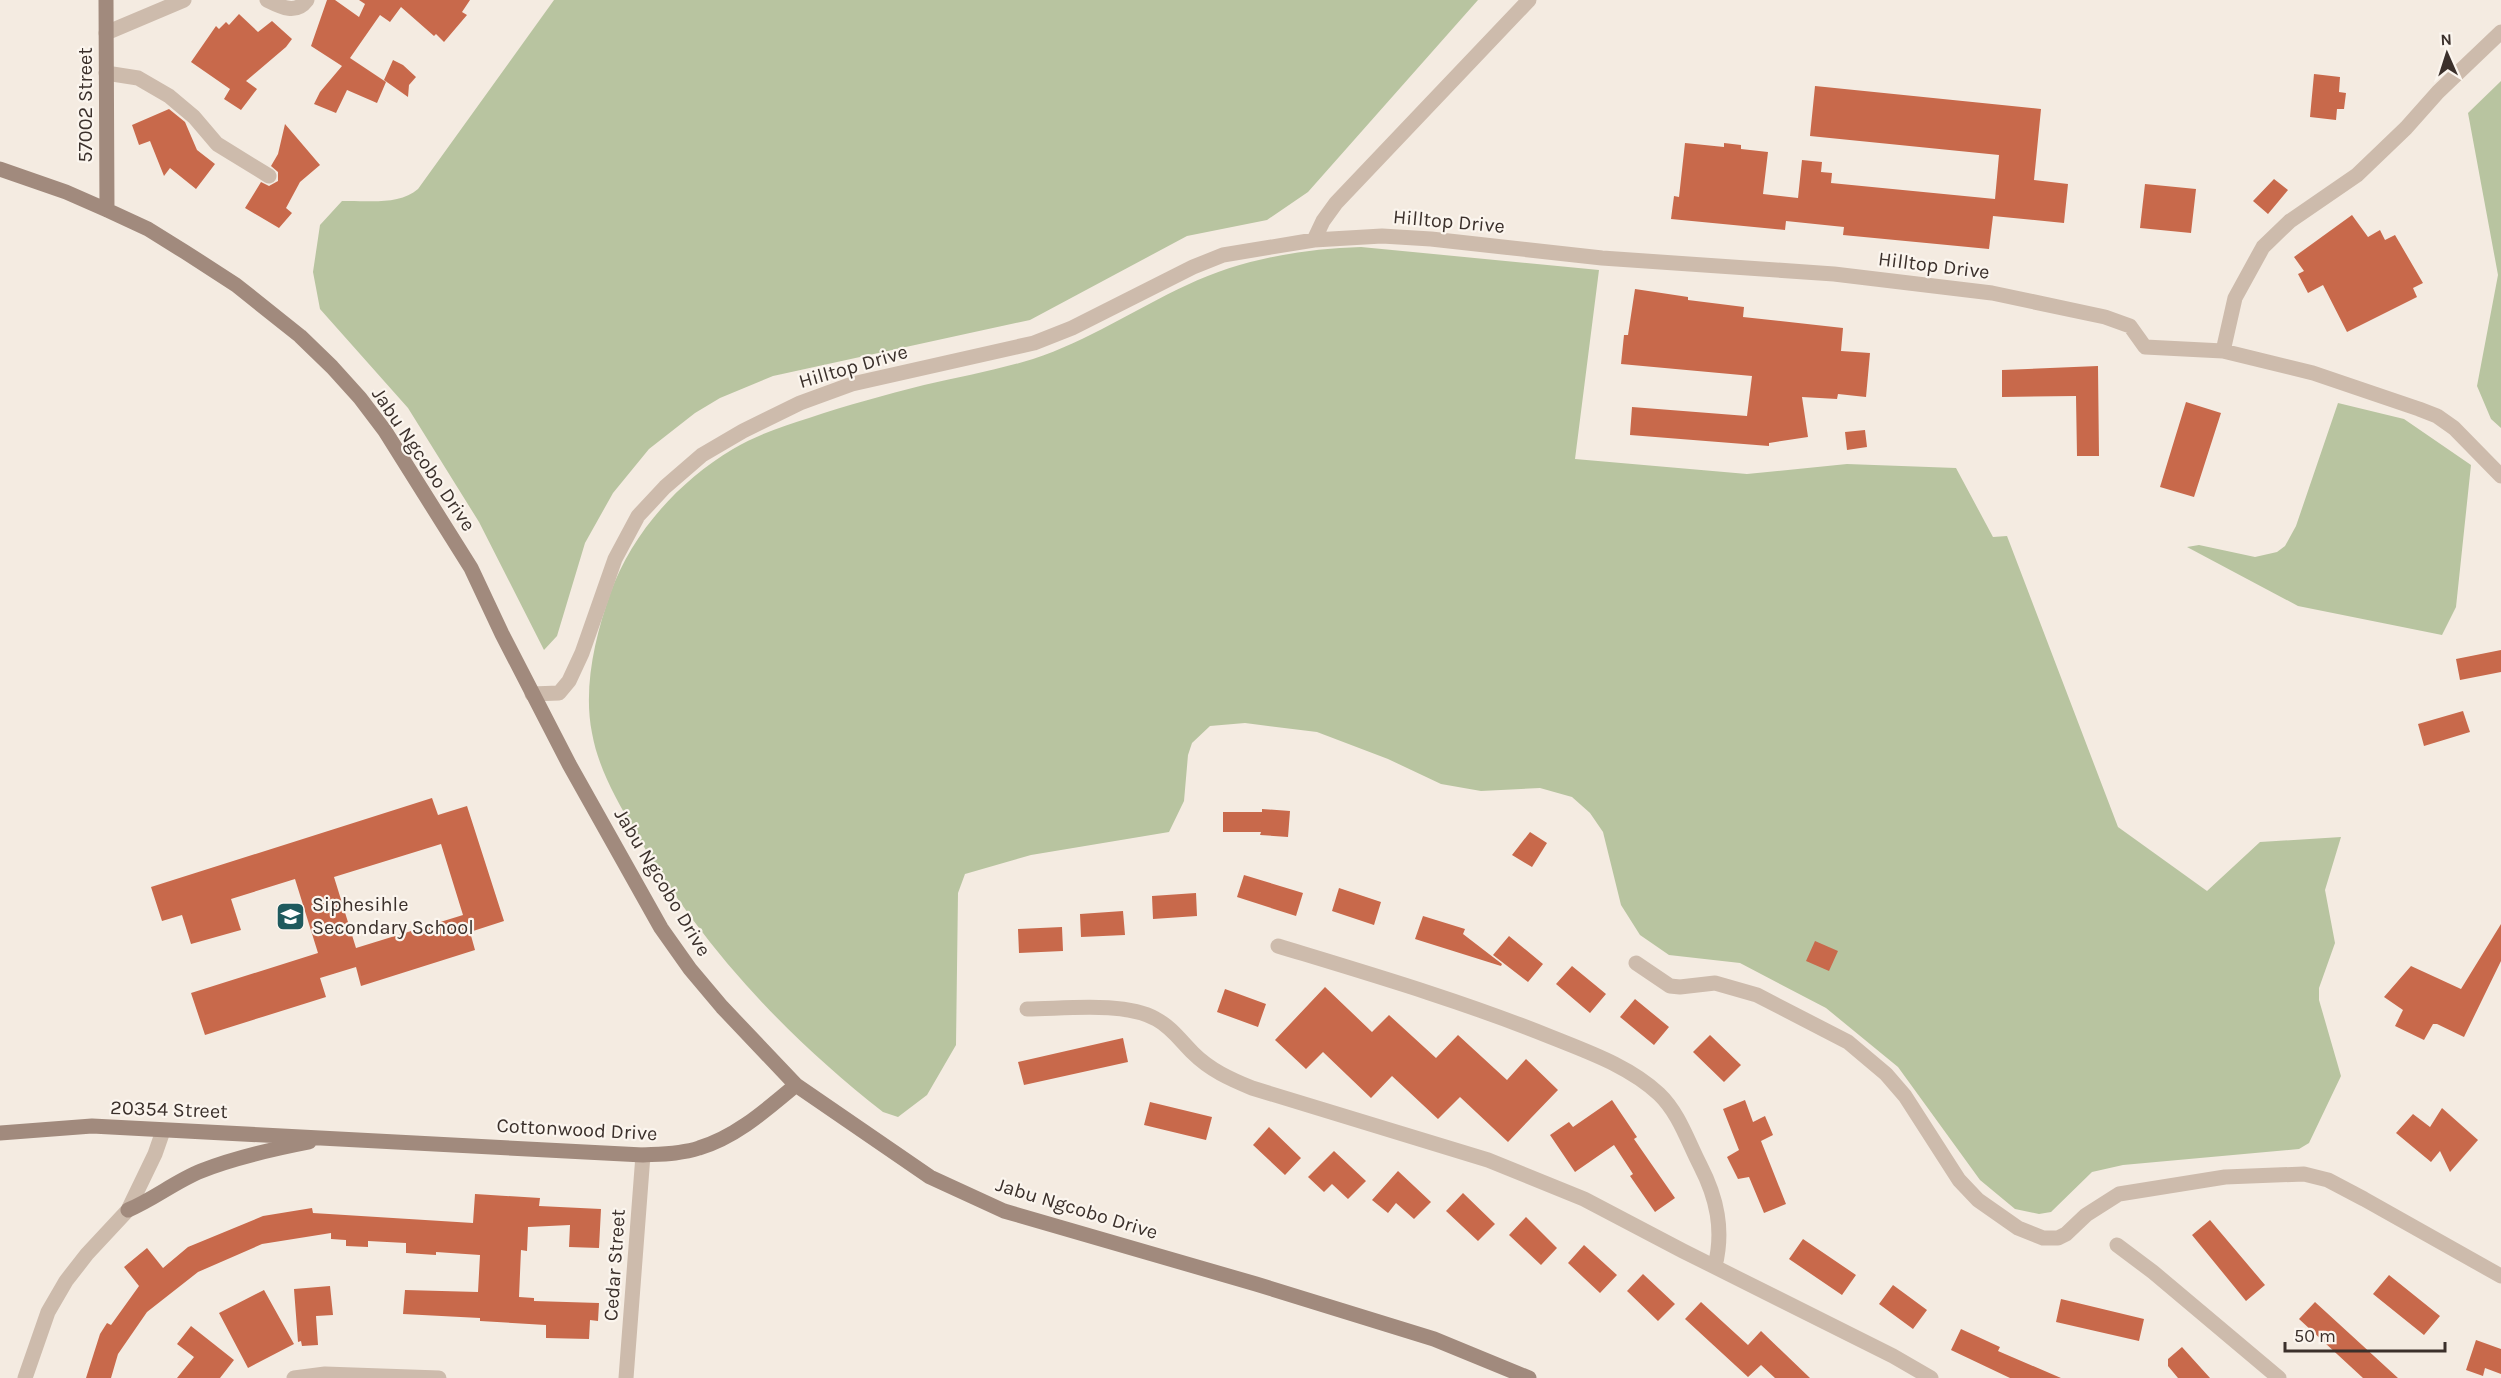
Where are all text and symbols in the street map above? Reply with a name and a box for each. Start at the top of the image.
north arrow [2417,24,2477,84]
text: N [2440,30,2452,49]
street label: 57002 Street [74,47,97,163]
street label: Hilltop Drive [1392,205,1506,238]
street label: Hilltop Drive [1877,247,1991,284]
street label: Hilltop Drive [796,340,910,393]
street label: Jabu Ngcobo Drive [367,383,480,535]
street label: Jabu Ngcobo Drive [609,804,716,960]
place label: Siphesihle Secondary School [312,893,474,939]
school or university icon: Siphesihle Secondary School [275,900,307,932]
street label: 20354 Street [110,1096,229,1123]
street label: Cottonwood Drive [496,1114,658,1145]
street label: Jabu Ngcobo Drive [993,1173,1161,1244]
street label: Cedar Street [599,1208,630,1322]
scale bar [2285,1315,2446,1353]
text: 50 m [2294,1325,2336,1347]

